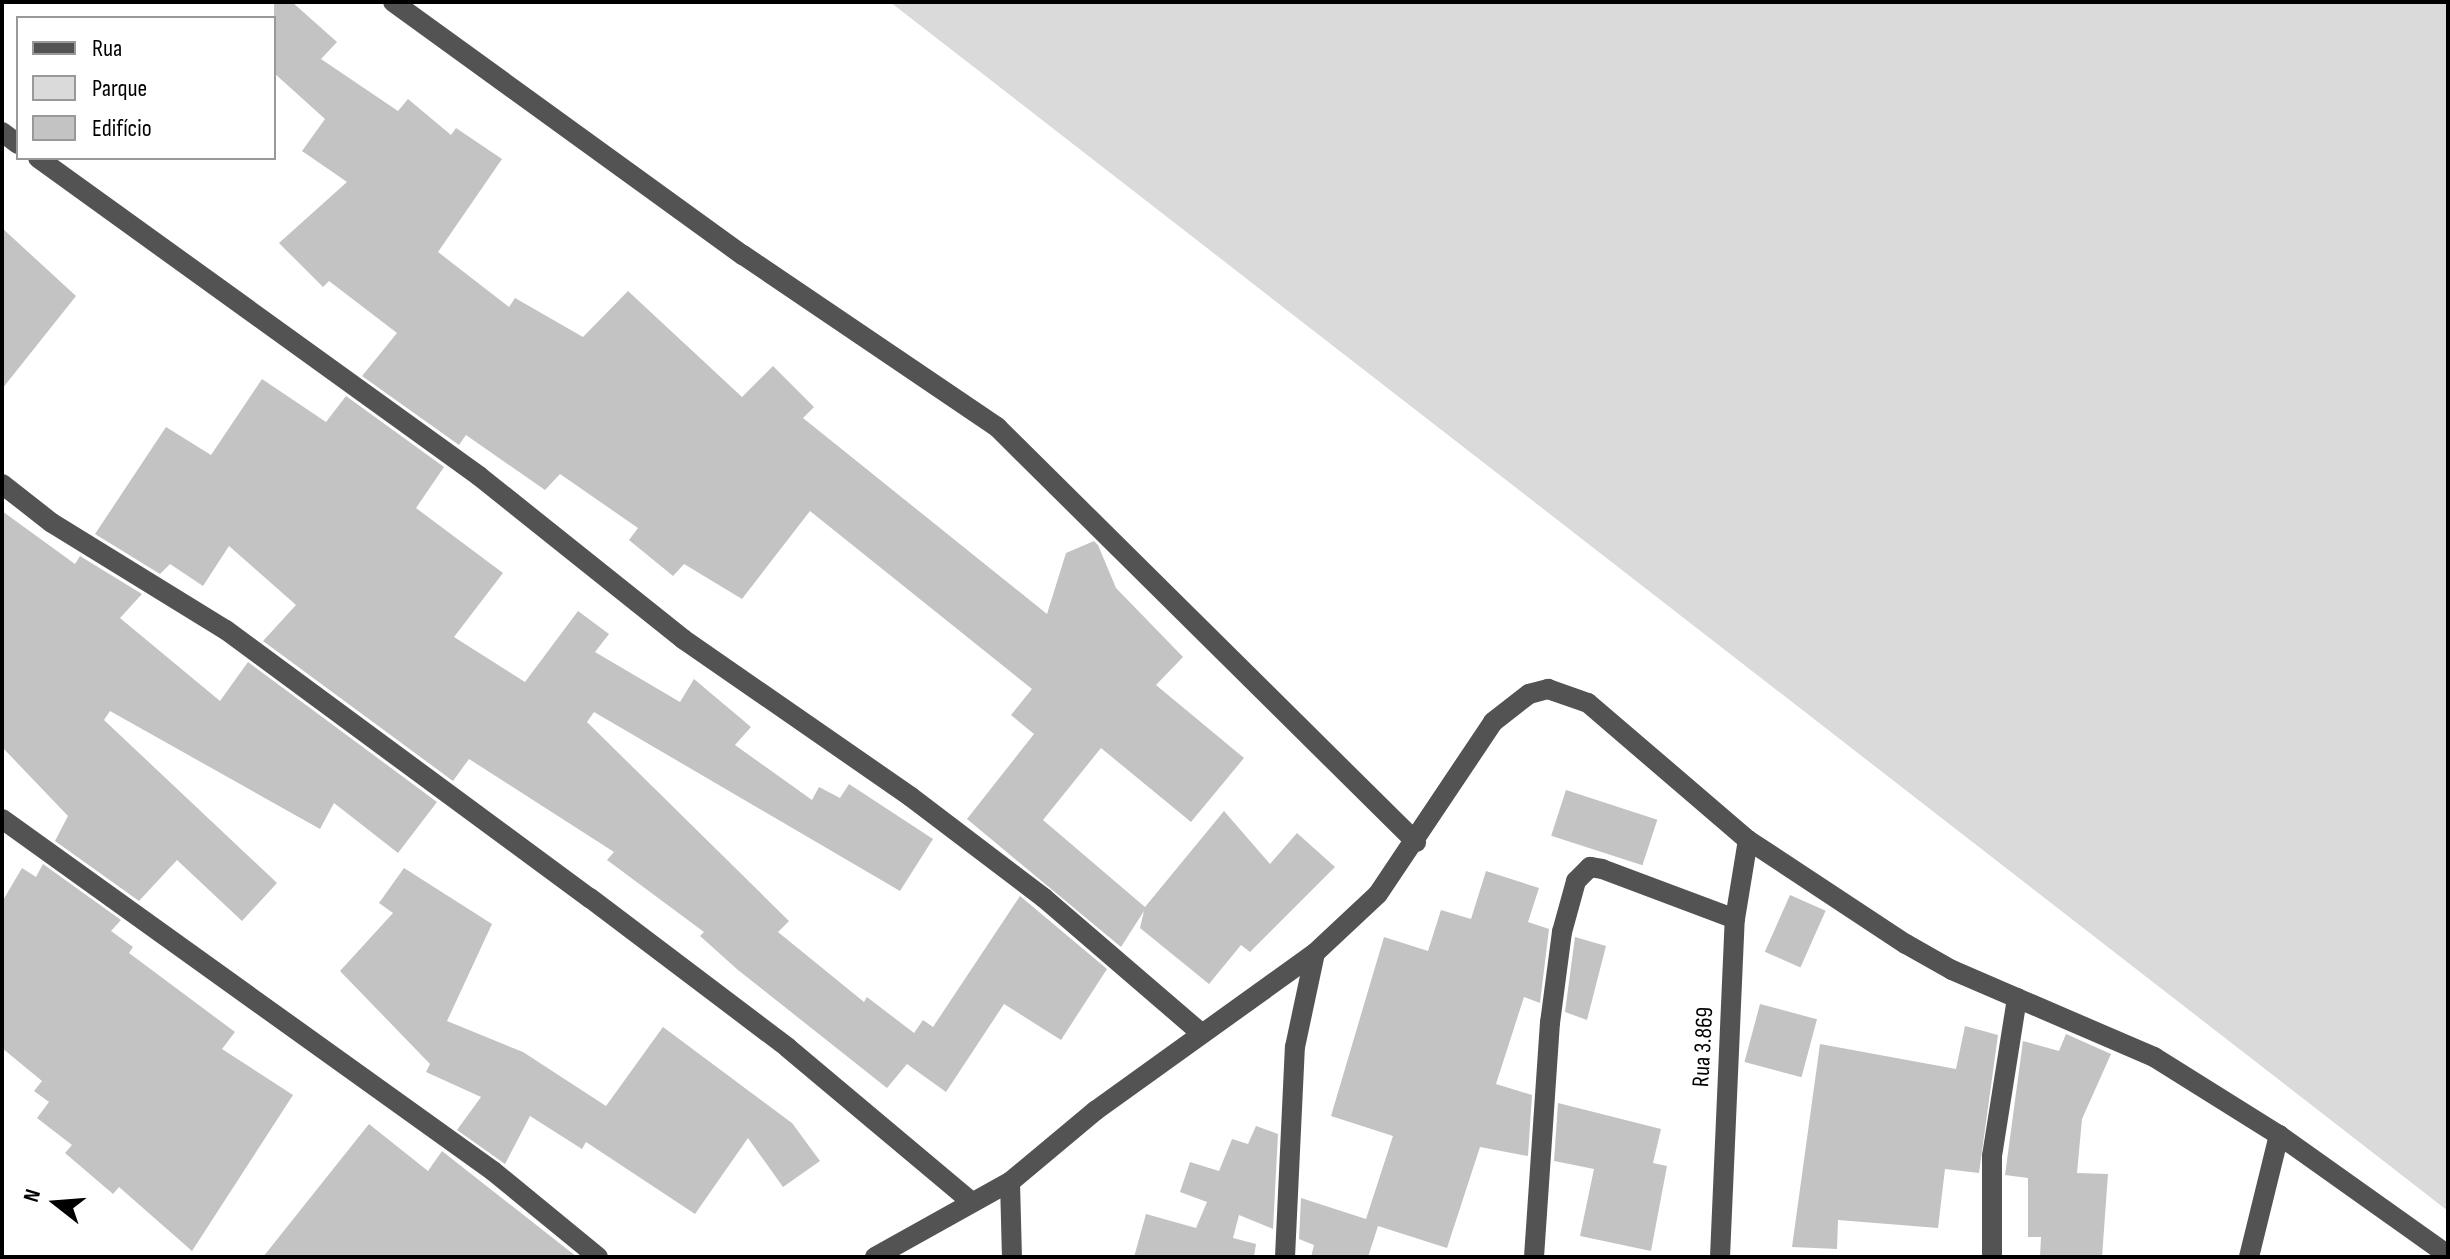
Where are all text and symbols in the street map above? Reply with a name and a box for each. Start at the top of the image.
legend [16,16,276,160]
text: Rua [92,34,122,63]
text: Parque [92,74,147,103]
text: Edifício [92,114,152,143]
street label: Rua 3.869 [1687,1006,1719,1088]
north arrow [16,1163,96,1243]
text: N [18,1186,47,1205]

